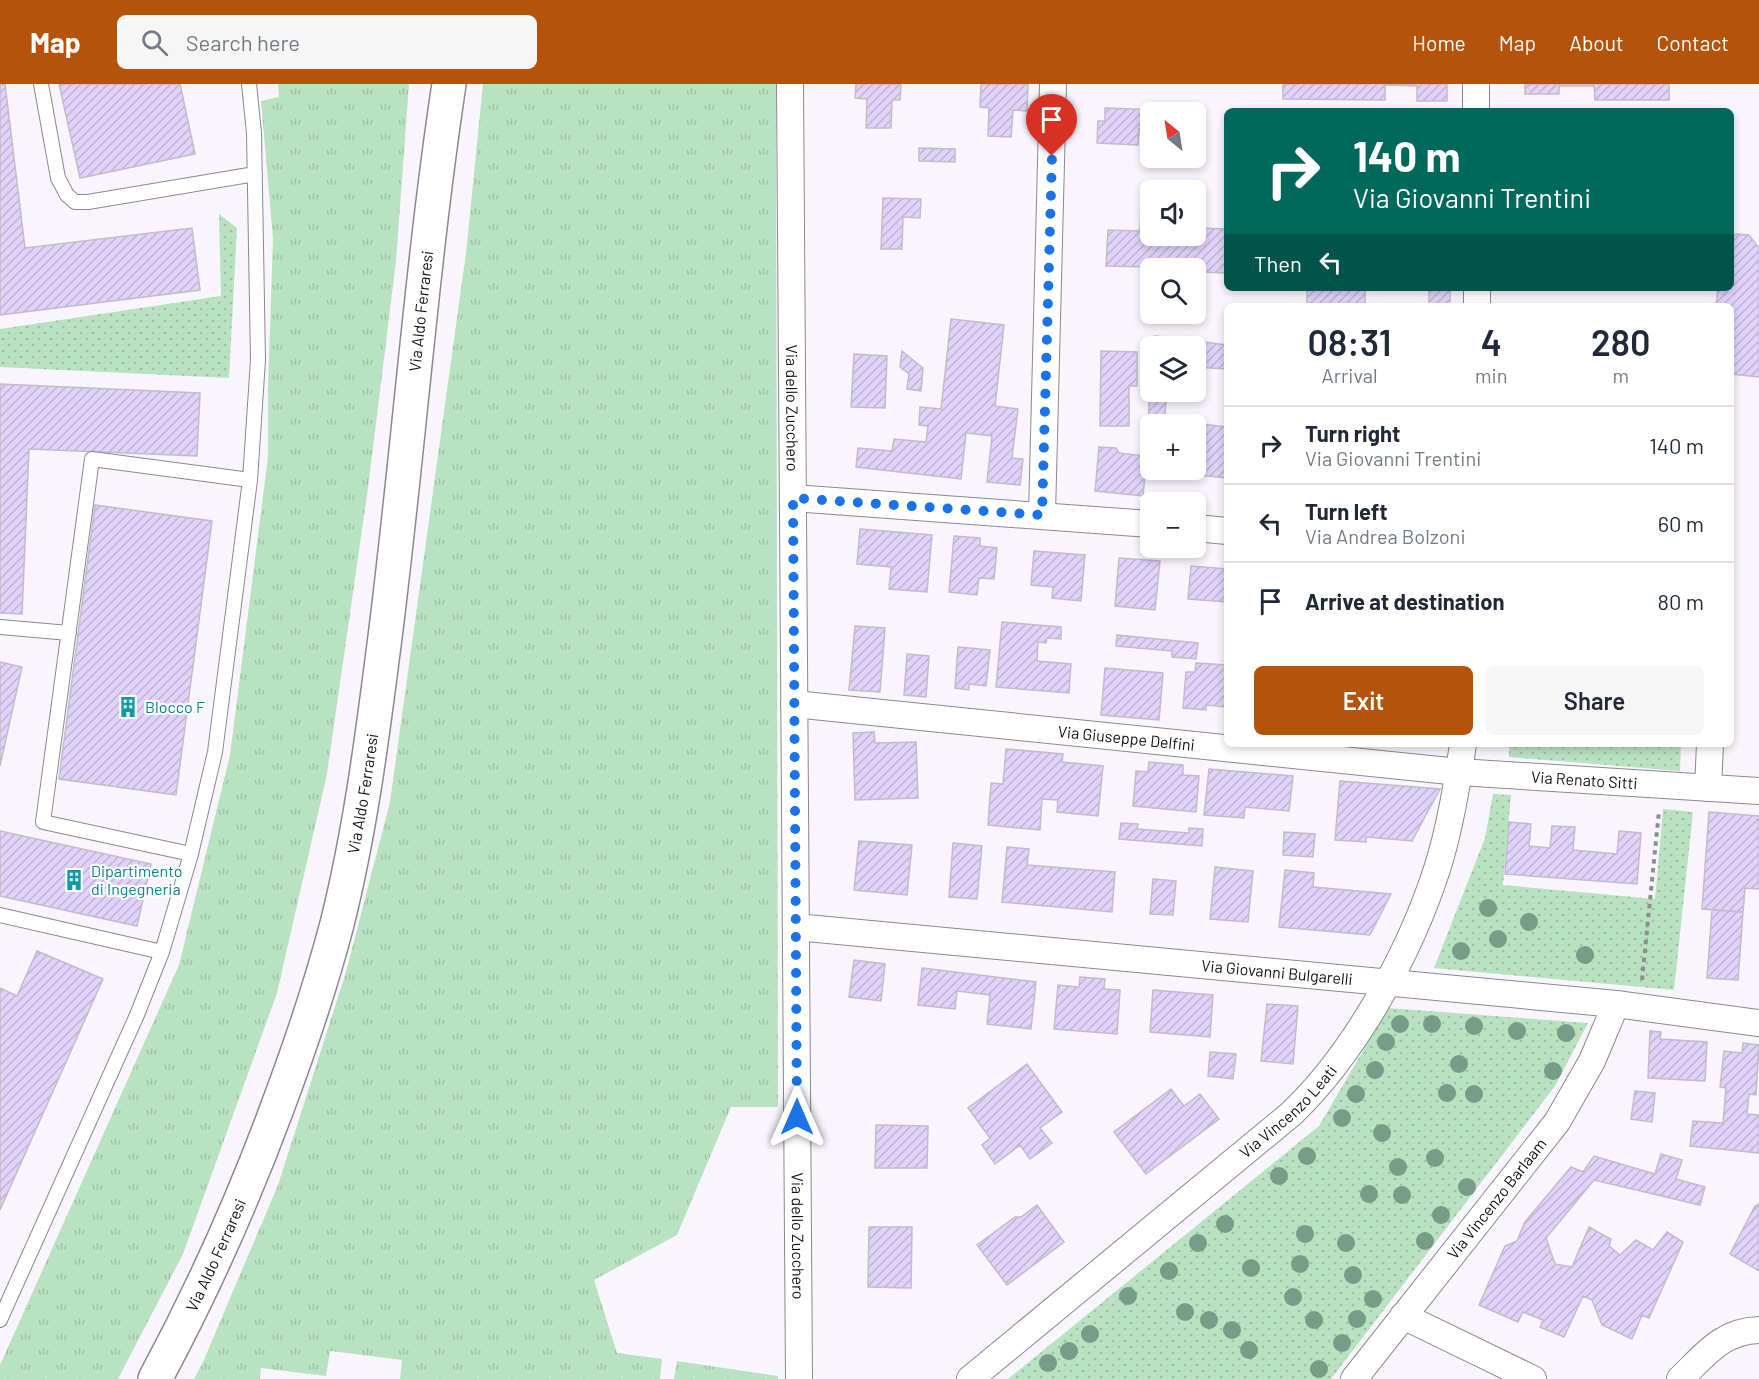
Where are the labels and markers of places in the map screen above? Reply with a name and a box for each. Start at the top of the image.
pin [1026,94,1077,156]
building icon: Blocco F [116,695,140,719]
place label: Blocco F [145,697,205,716]
place label: Dipartimento di Ingegneria [91,861,183,898]
building icon: Dipartimento di Ingegneria [62,868,86,892]

